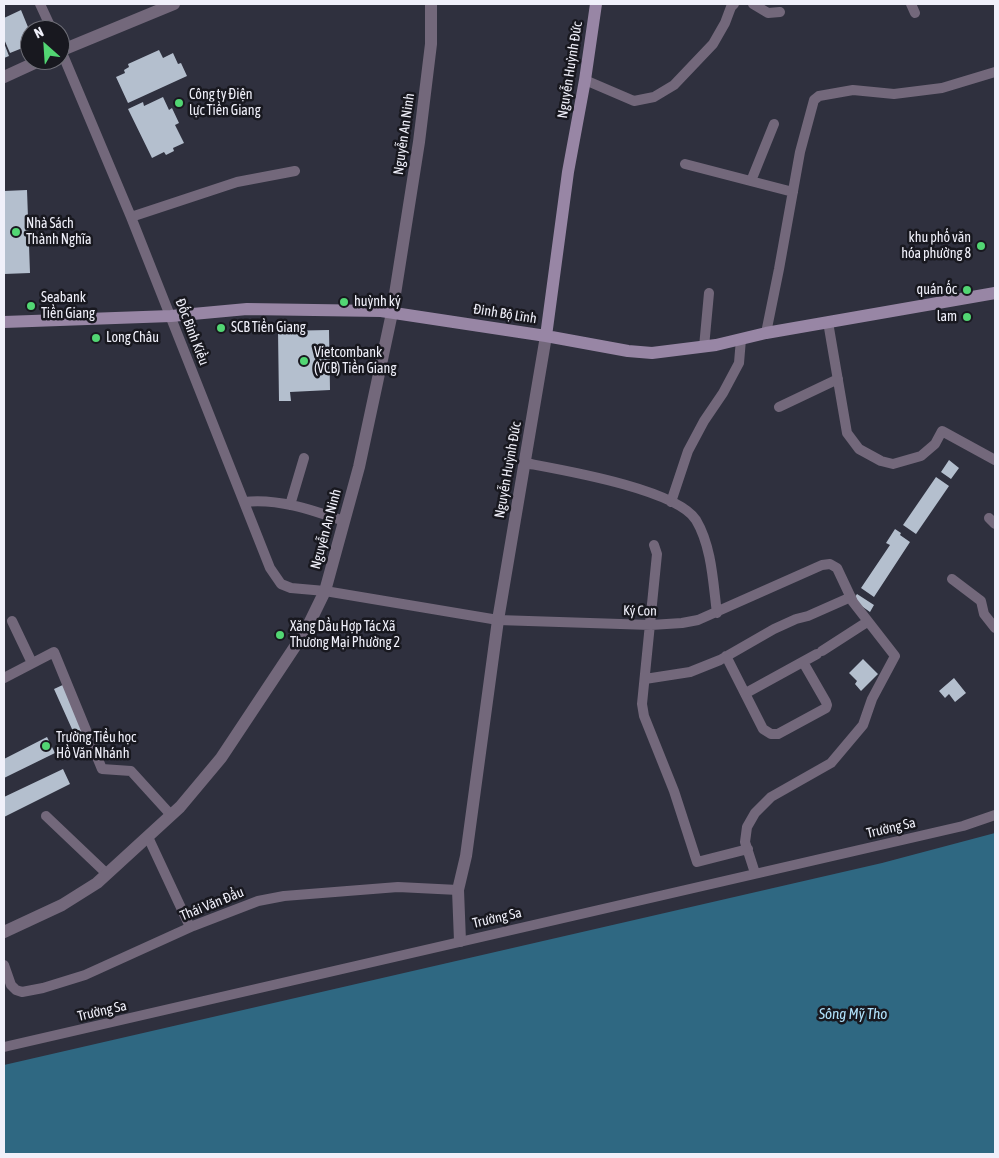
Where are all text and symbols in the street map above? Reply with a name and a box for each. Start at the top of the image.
north arrow [20,20,70,70]
street label: Nguyễn Huỳnh Đức [554,20,586,120]
text: N [32,23,46,41]
place label: Công ty Điện lực Tiền Giang [189,87,261,120]
street label: Nguyễn An Ninh [390,92,418,176]
marker: Công ty Điện lực Tiền Giang [173,97,185,109]
place label: Nhà Sách Thành Nghĩa [26,216,91,248]
marker: Nhà Sách Thành Nghĩa [10,226,22,238]
place label: khu phố văn hóa phường 8 [901,230,971,262]
marker: khu phố văn hóa phường 8 [975,240,987,252]
place label: quán ốc [917,282,957,298]
marker: quán ốc [961,284,973,296]
place label: Seabank Tiền Giang [41,290,95,322]
place label: huỳnh ký [354,294,401,310]
street label: Đốc Binh Kiều [172,296,212,368]
marker: huỳnh ký [338,296,350,308]
marker: Seabank Tiền Giang [25,300,37,312]
street label: Đinh Bộ Lĩnh [472,301,538,327]
place label: lam [937,309,957,325]
marker: lam [961,311,973,323]
place label: SCB Tiền Giang [231,320,306,336]
marker: SCB Tiền Giang [215,322,227,334]
place label: Long Châu [106,330,159,346]
marker: Long Châu [90,332,102,344]
place label: Vietcombank (VCB) Tiền Giang [314,345,396,378]
marker: Vietcombank (VCB) Tiền Giang [298,355,310,367]
street label: Nguyễn Huỳnh Đức [491,420,525,520]
street label: Nguyễn An Ninh [307,487,345,571]
street label: Ký Con [623,602,657,620]
place label: Xăng Dầu Hợp Tác Xã Thương Mại Phường 2 [290,619,400,652]
marker: Xăng Dầu Hợp Tác Xã Thương Mại Phường 2 [274,629,286,641]
place label: Trường Tiểu học Hồ Văn Nhánh [56,730,136,762]
marker: Trường Tiểu học Hồ Văn Nhánh [40,740,52,752]
street label: Trường Sa [865,814,917,842]
street label: Thái Văn Đẩu [178,884,246,924]
street label: Trường Sa [471,904,523,932]
street label: Trường Sa [76,997,128,1025]
water label: Sông Mỹ Tho [819,1005,887,1023]

